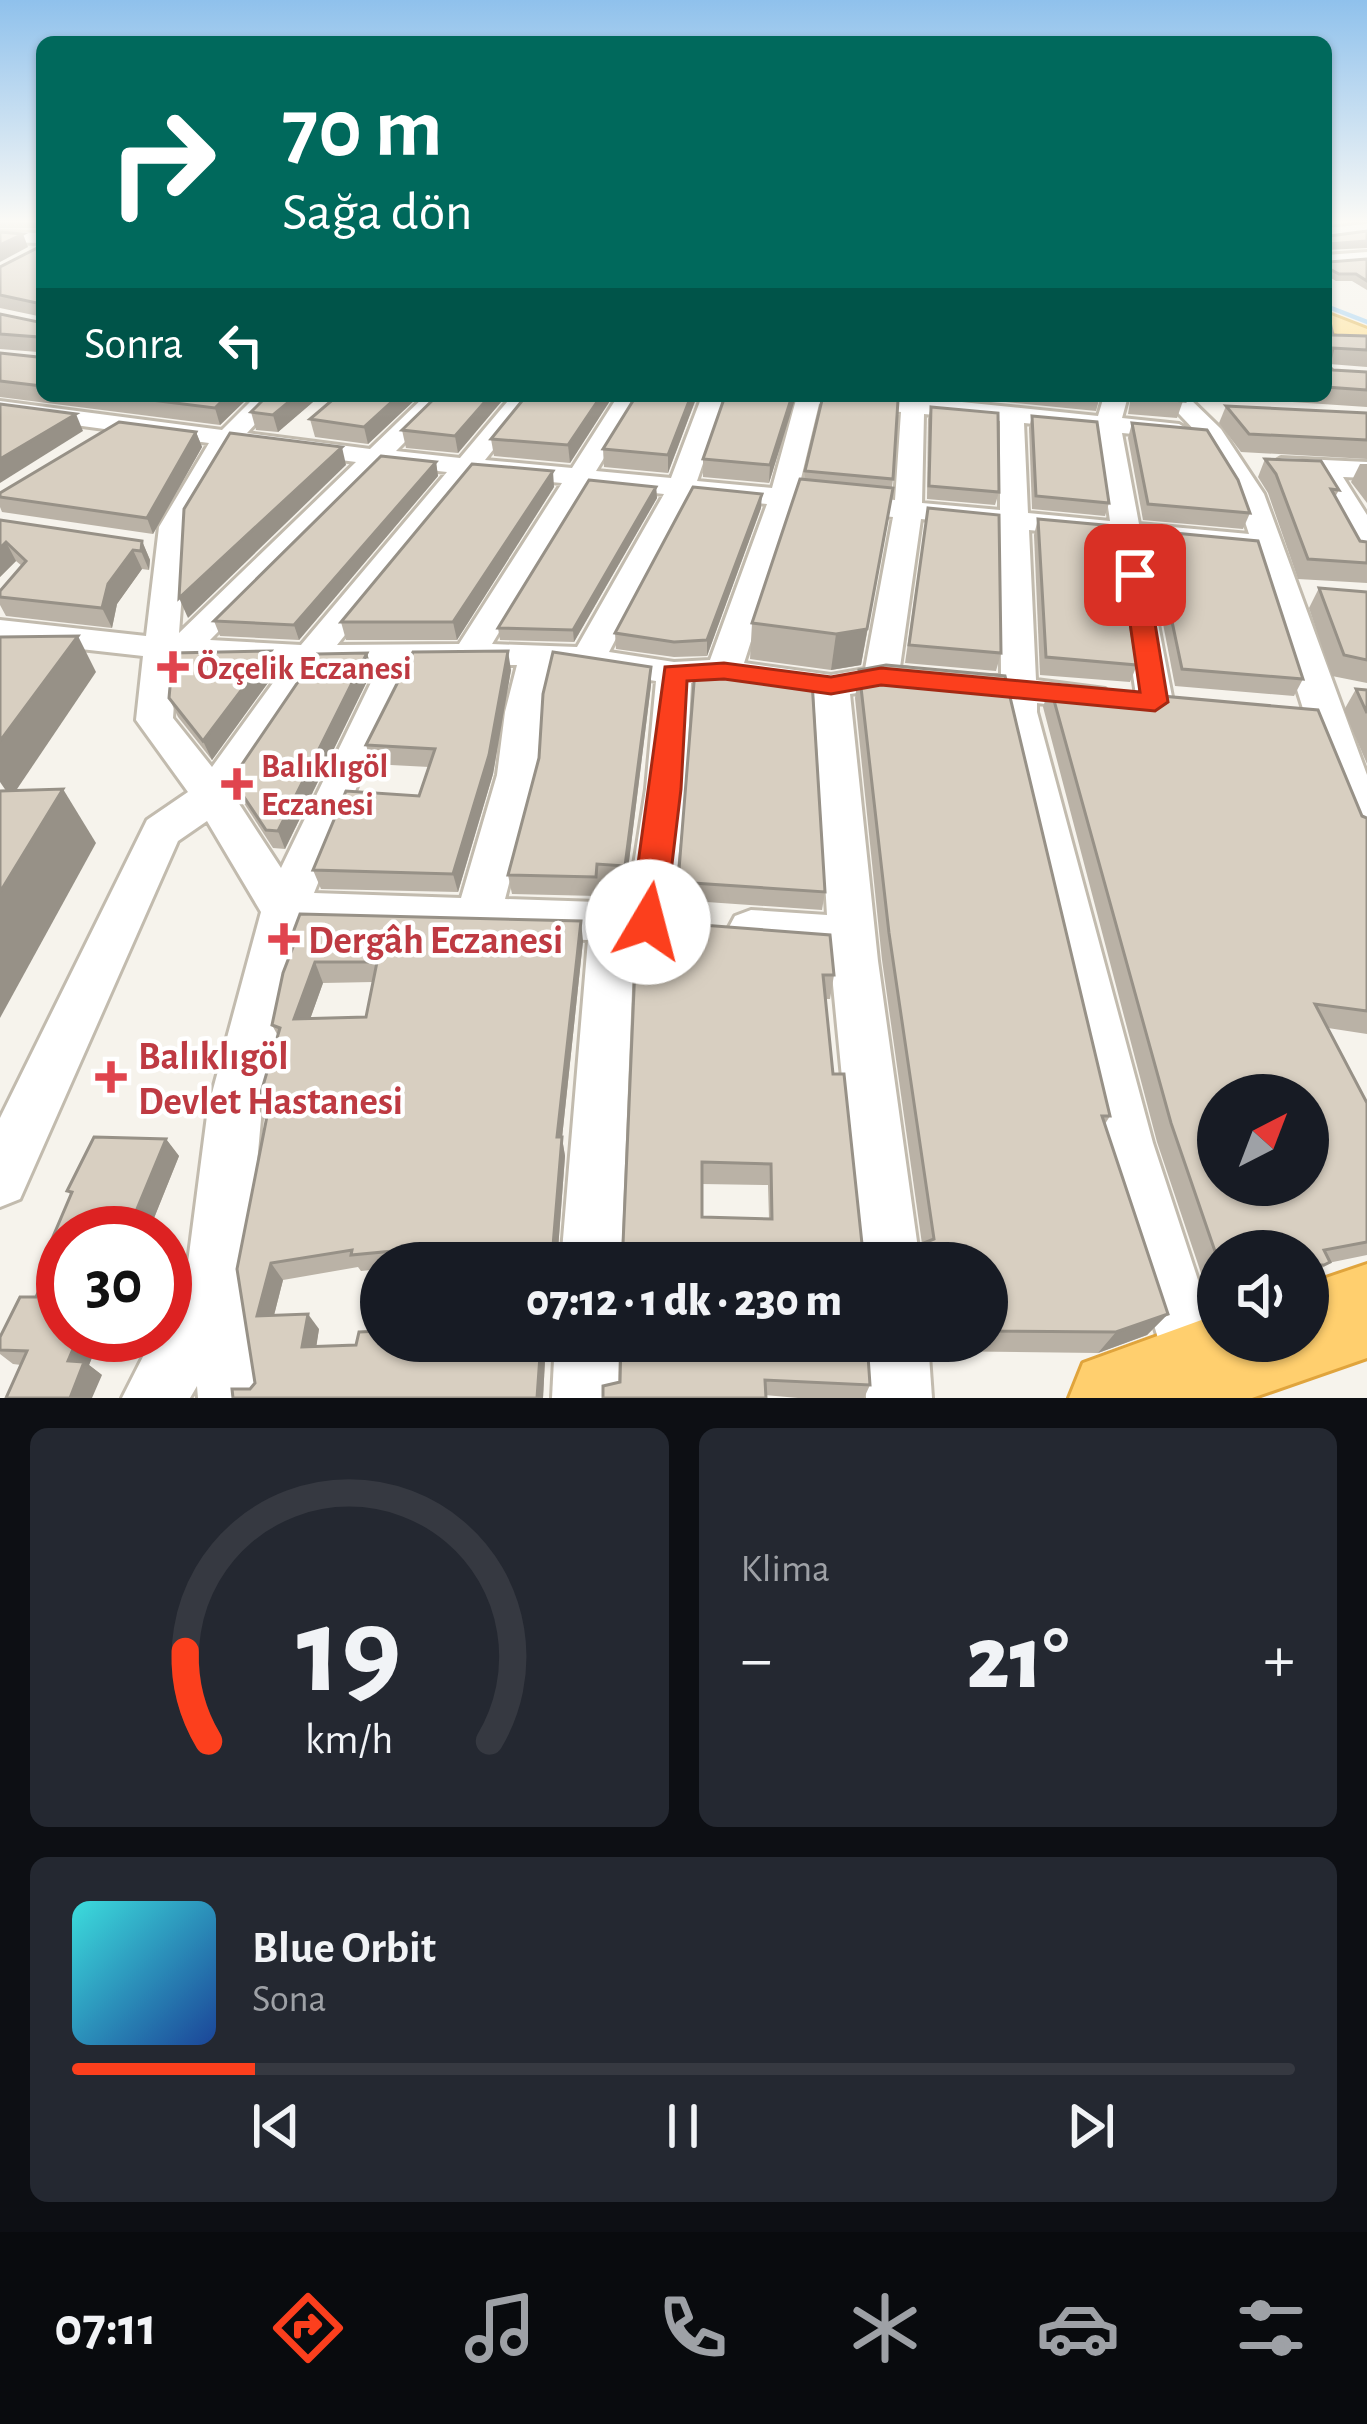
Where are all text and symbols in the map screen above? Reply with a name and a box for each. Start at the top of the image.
icon: right [84,84,240,240]
text: 70 m [282,88,443,172]
text: Sağa dön [282,186,473,240]
icon: left [208,312,274,378]
text: Sonra [84,322,184,367]
pin [1084,524,1186,626]
icon: arrive [1102,542,1168,608]
place label: Özçelik Eczanesi [197,649,412,686]
marker: Özçelik Eczanesi [160,654,186,680]
place label: Balıklıgöl Eczanesi [261,751,388,822]
marker: Balıklıgöl Eczanesi [224,771,250,797]
position arrow [585,859,711,985]
place label: Dergâh Eczanesi [308,922,563,961]
marker: Dergâh Eczanesi [271,926,297,952]
place label: Balıklıgöl Devlet Hastanesi [138,1038,403,1122]
marker: Balıklıgöl Devlet Hastanesi [95,1061,127,1093]
north arrow [1197,1074,1329,1206]
map controls [1197,1074,1329,1362]
speed limit sign: 30 [36,1206,192,1362]
button: sound [1197,1230,1329,1362]
text: 07:12 · 1 dk · 230 m [526,1279,842,1324]
text: Klima [741,1550,830,1589]
text: 19 [297,1590,402,1715]
text: 21° [966,1615,1069,1705]
text: − [741,1627,772,1693]
text: + [1263,1627,1295,1693]
text: km/h [305,1718,393,1761]
text: Blue Orbit [252,1926,436,1971]
text: Sona [252,1980,327,2019]
icon: previous [243,2093,309,2159]
icon: pause [650,2093,716,2159]
icon: next [1058,2093,1124,2159]
icon: directions [266,2286,350,2370]
icon: music [458,2286,542,2370]
icon: phone [651,2286,735,2370]
icon: climate [843,2286,927,2370]
icon: car [1036,2286,1120,2370]
icon: filters [1229,2286,1313,2370]
text: 07:11 [54,2301,157,2355]

